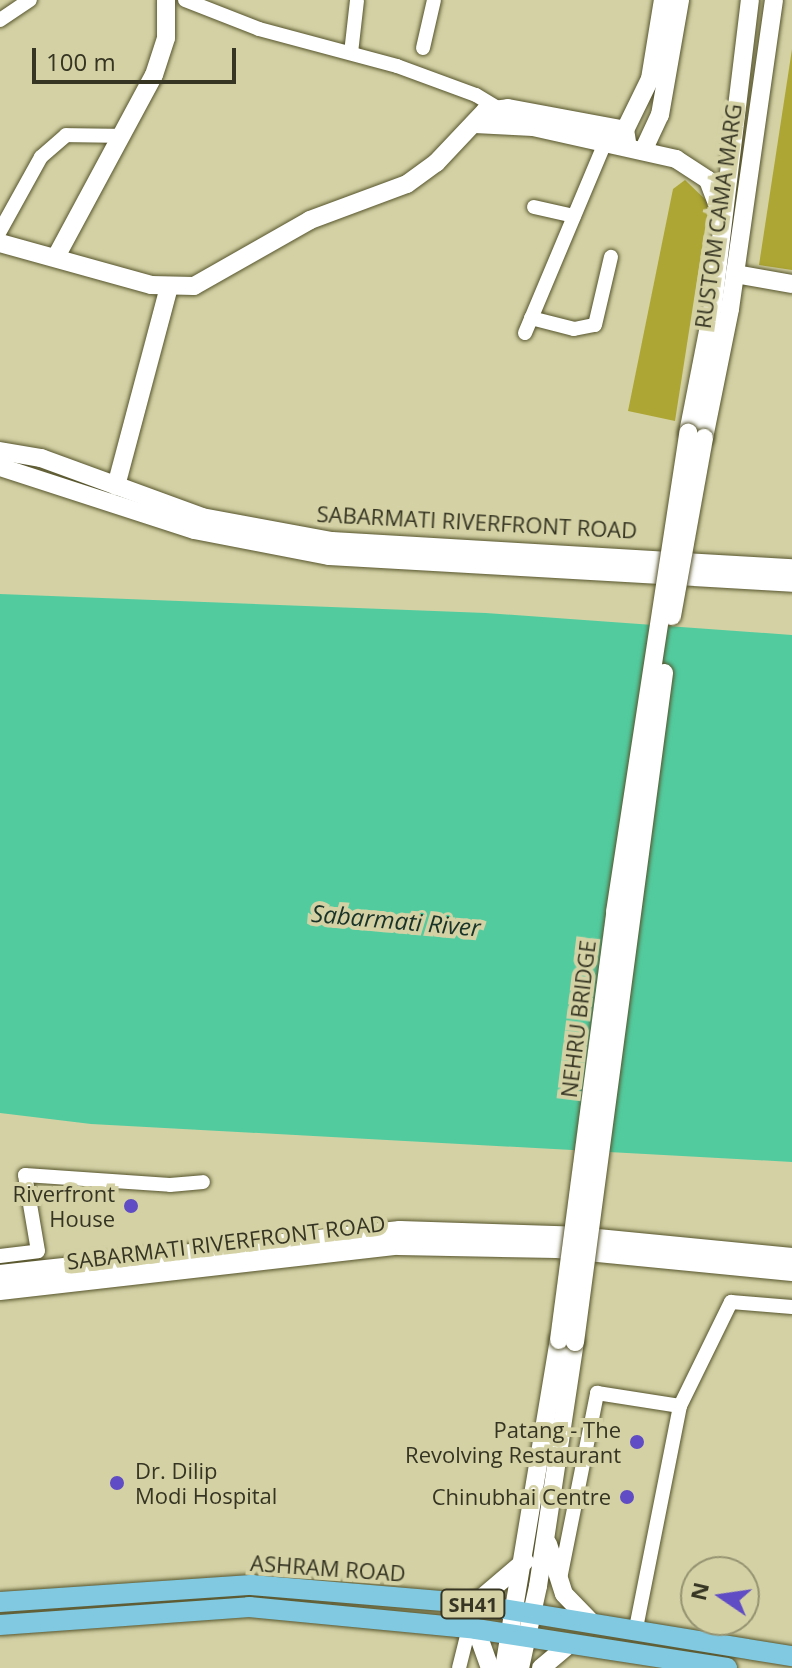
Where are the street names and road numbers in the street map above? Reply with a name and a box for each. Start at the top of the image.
street label: RUSTOM CAMA MARG [689,102,747,330]
street label: SABARMATI RIVERFRONT ROAD [316,500,638,544]
street label: NEHRU BRIDGE [555,939,601,1099]
street label: SABARMATI RIVERFRONT ROAD [65,1209,387,1275]
street label: ASHRAM ROAD [249,1549,407,1587]
road number: SH41 [439,1588,507,1620]

